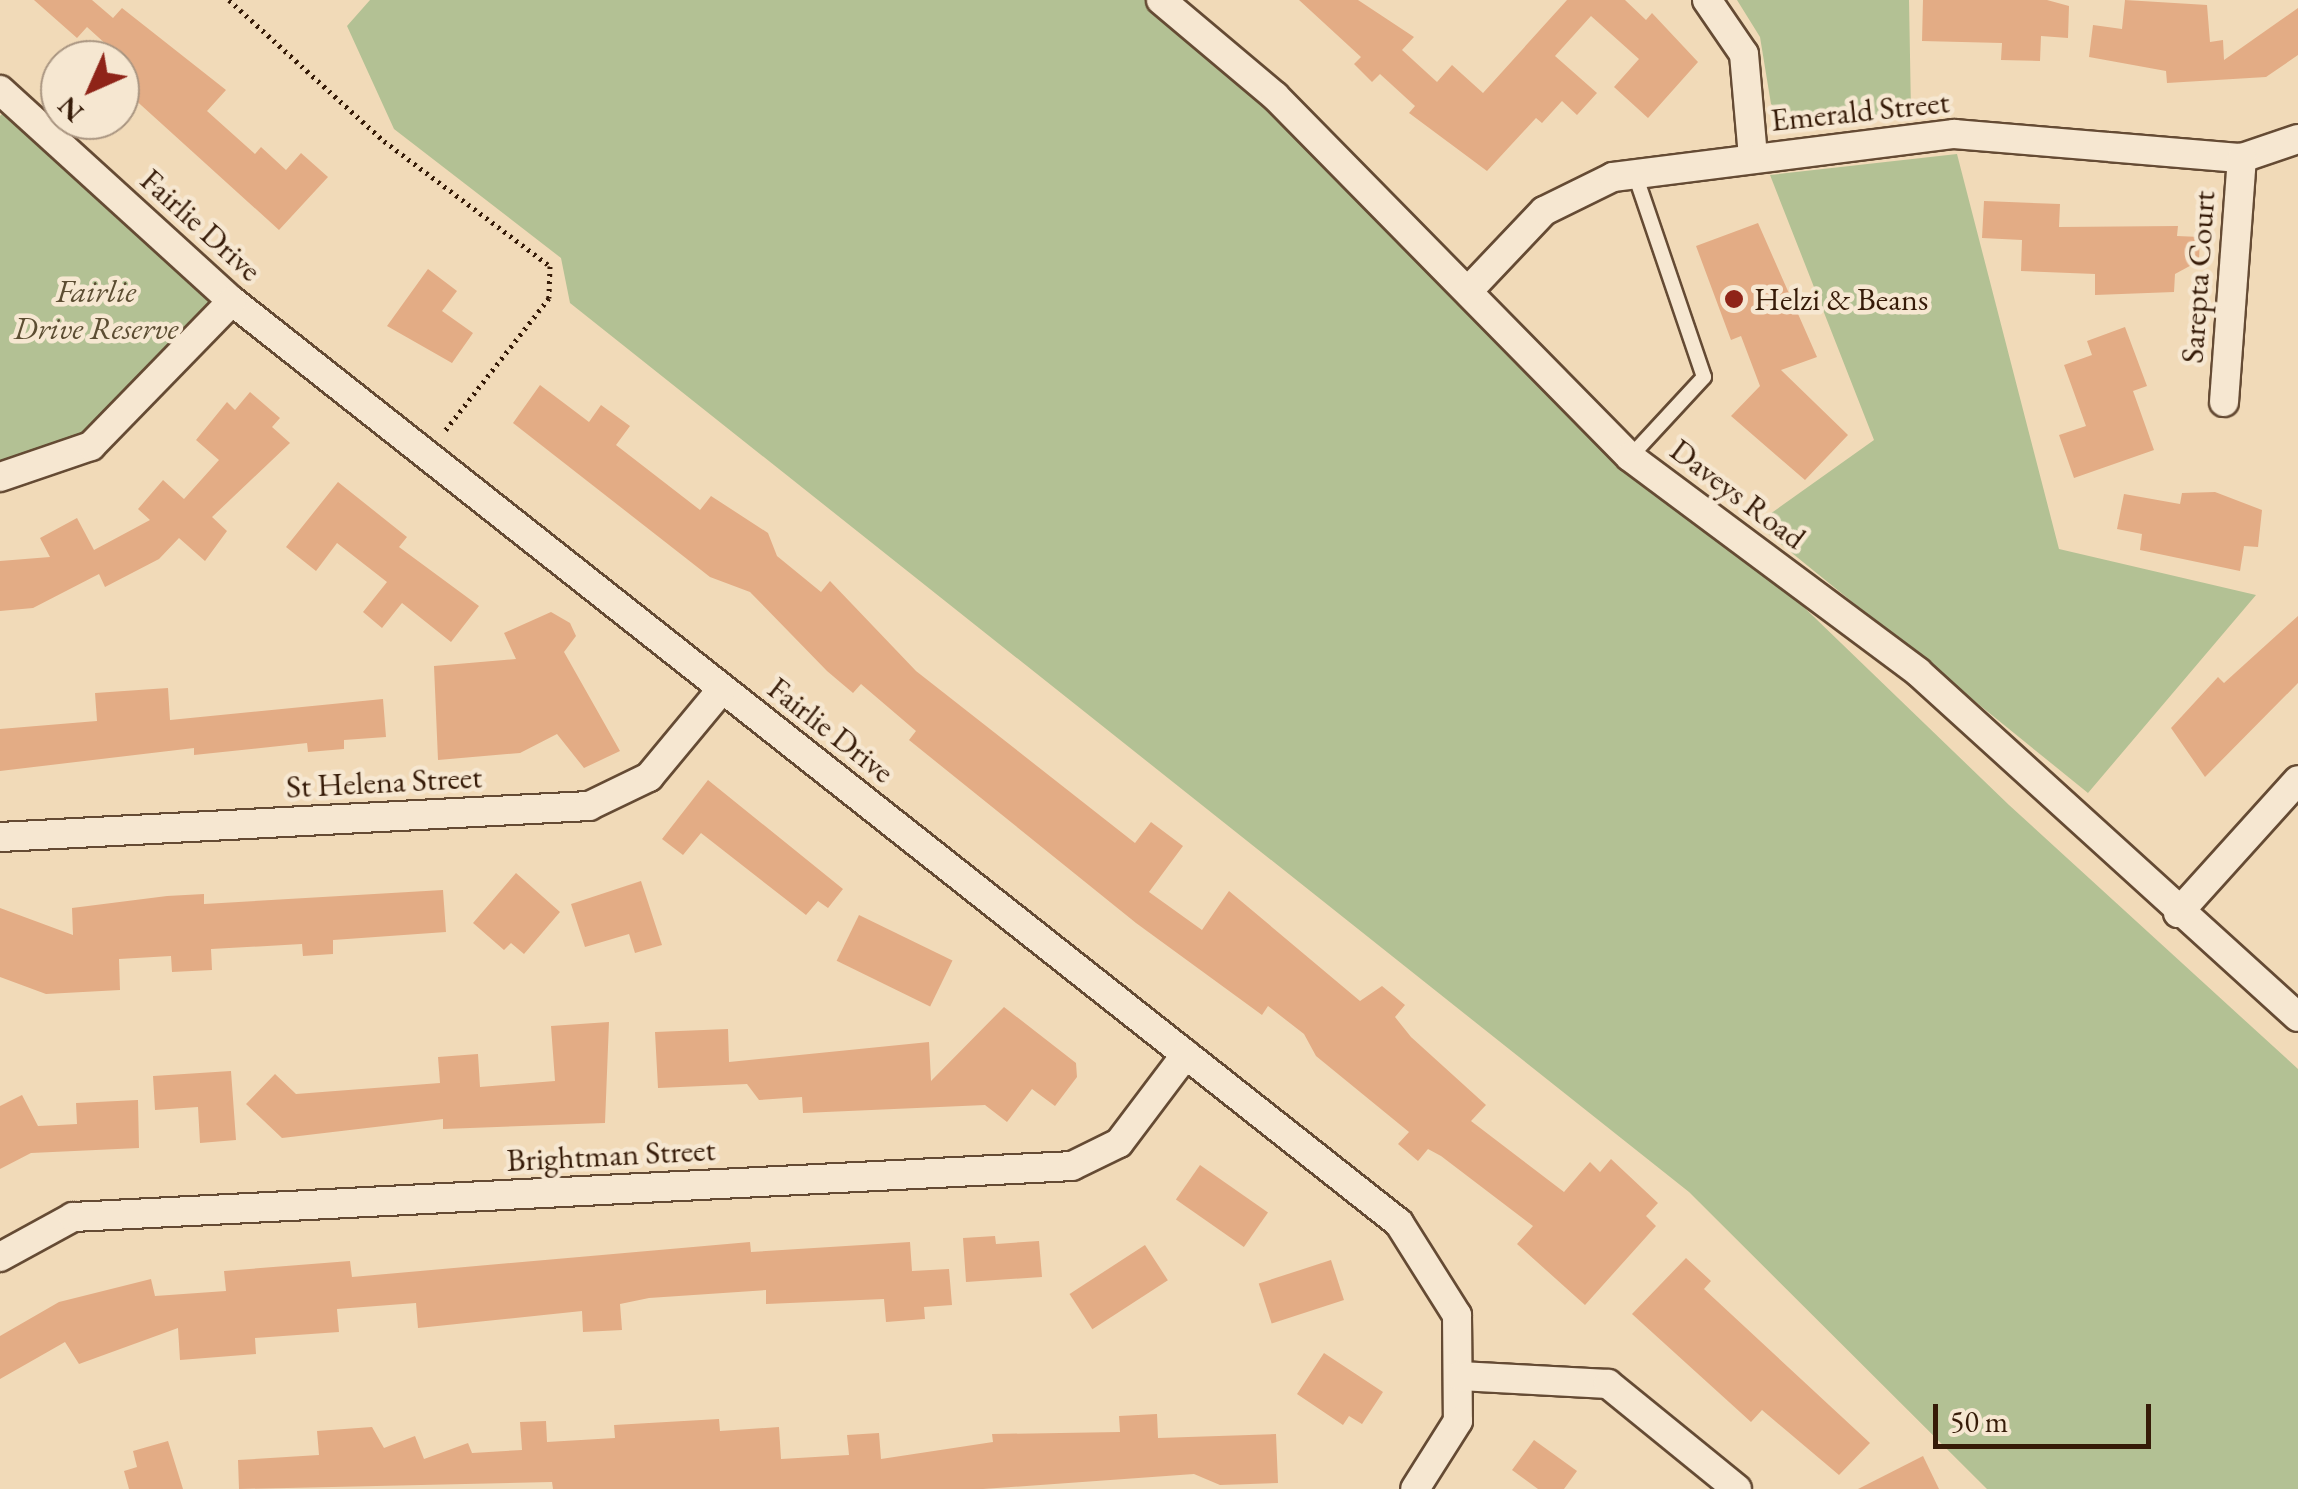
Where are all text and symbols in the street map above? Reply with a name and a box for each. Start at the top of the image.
north arrow [40,40,140,140]
street label: Emerald Street [1769,83,1951,139]
text: N [49,89,91,131]
street label: Fairlie Drive [133,161,269,289]
street label: Sarepta Court [2173,189,2223,365]
park label: Fairlie Drive Reserve [14,273,178,348]
place label: Helzi & Beans [1754,280,1928,318]
marker: Helzi & Beans [1723,288,1745,310]
street label: Daveys Road [1663,431,1813,557]
street label: Fairlie Drive [760,669,902,791]
street label: St Helena Street [285,758,483,806]
street label: Brightman Street [506,1130,716,1180]
scale bar [1938,1384,2156,1446]
text: 50 m [1950,1402,2008,1441]

